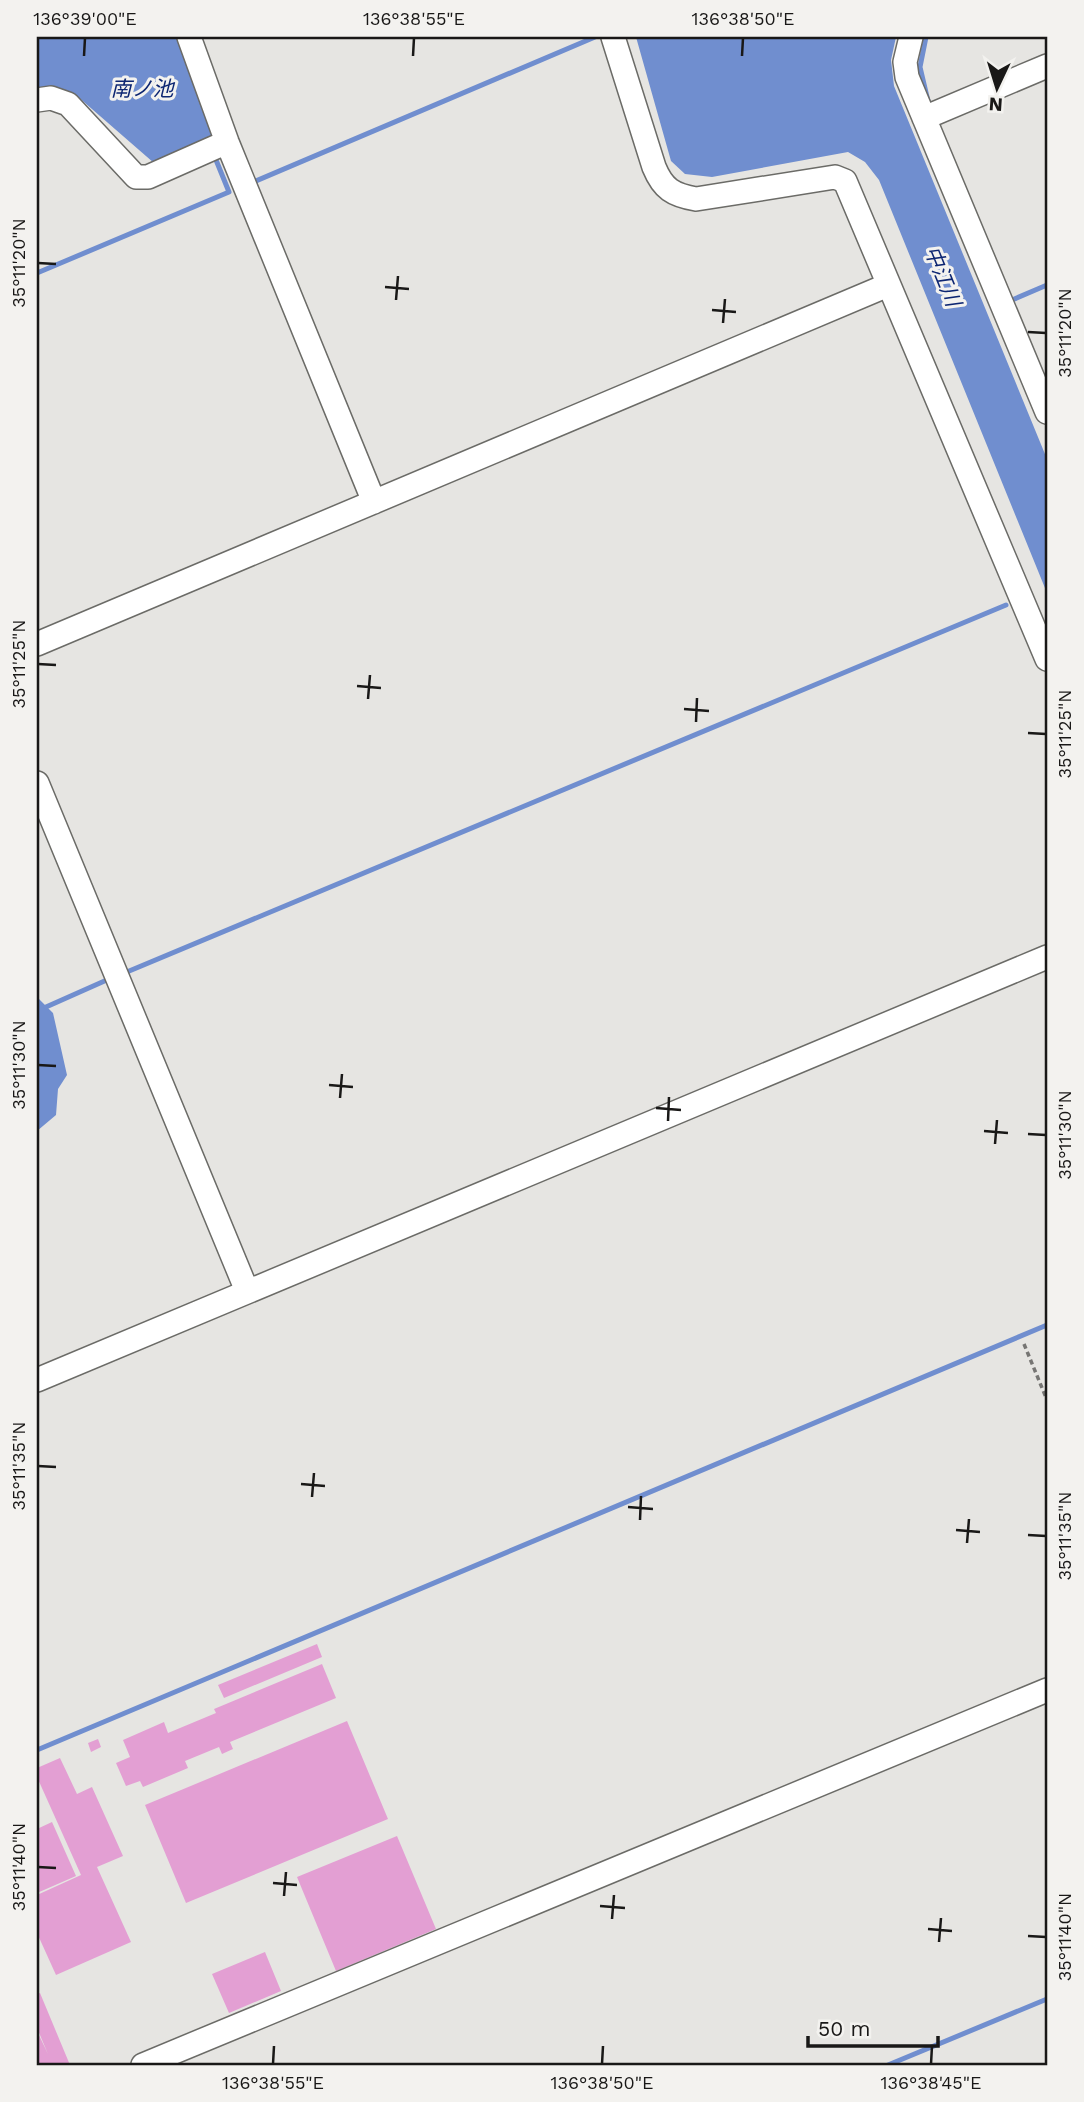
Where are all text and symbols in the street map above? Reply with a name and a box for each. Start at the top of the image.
text: 136°39'00"E [33,8,137,29]
text: 136°38'55"E [363,8,465,29]
text: 136°38'50"E [692,8,794,29]
north arrow [962,52,1032,122]
water label: 南ノ池 [111,76,175,101]
text: N [988,92,1004,116]
text: 35°11'20"N [8,218,29,308]
water label: 中江川 [920,242,967,312]
text: 35°11'20"N [1054,288,1075,378]
text: 35°11'25"N [8,620,29,708]
text: 35°11'25"N [1054,690,1075,778]
text: 35°11'30"N [8,1020,29,1110]
text: 35°11'30"N [1054,1090,1075,1180]
text: 35°11'35"N [8,1422,29,1510]
text: 35°11'35"N [1054,1492,1075,1580]
text: 35°11'40"N [8,1823,29,1911]
text: 35°11'40"N [1054,1893,1075,1981]
scale bar [808,2004,937,2048]
text: 50 m [818,2016,870,2041]
text: 136°38'55"E [222,2072,324,2093]
text: 136°38'50"E [551,2072,653,2093]
text: 136°38'45"E [880,2072,982,2093]

